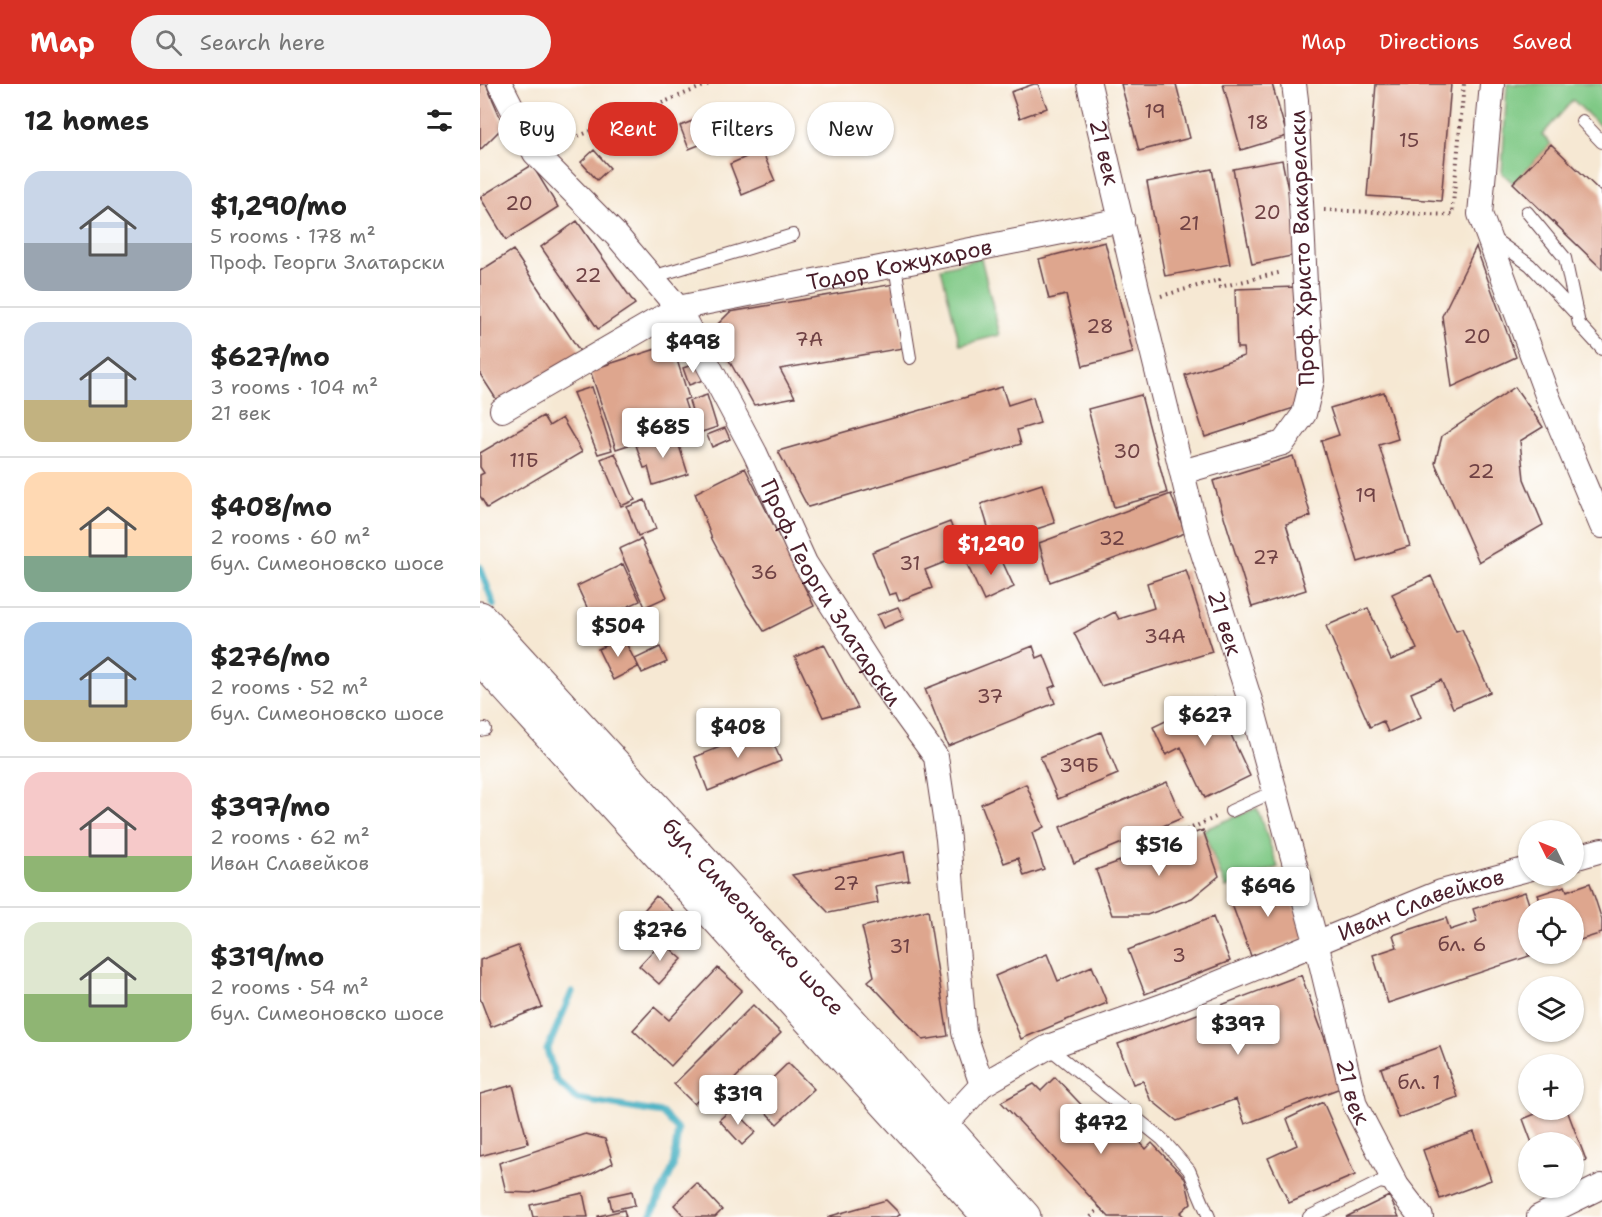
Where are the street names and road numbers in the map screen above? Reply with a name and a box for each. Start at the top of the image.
street label: Проф. Христо Вакарелски [1283,109,1321,387]
street label: 21 век [1083,116,1127,188]
street label: Тодор Кожухаров [804,232,994,297]
street label: Проф. Георги Златарски [754,475,909,712]
street label: 21 век [1201,587,1249,659]
street label: бул. Симеоновско шосе [656,812,852,1021]
street label: Иван Славейков [1333,861,1507,947]
street label: 21 век [1330,1056,1377,1130]

